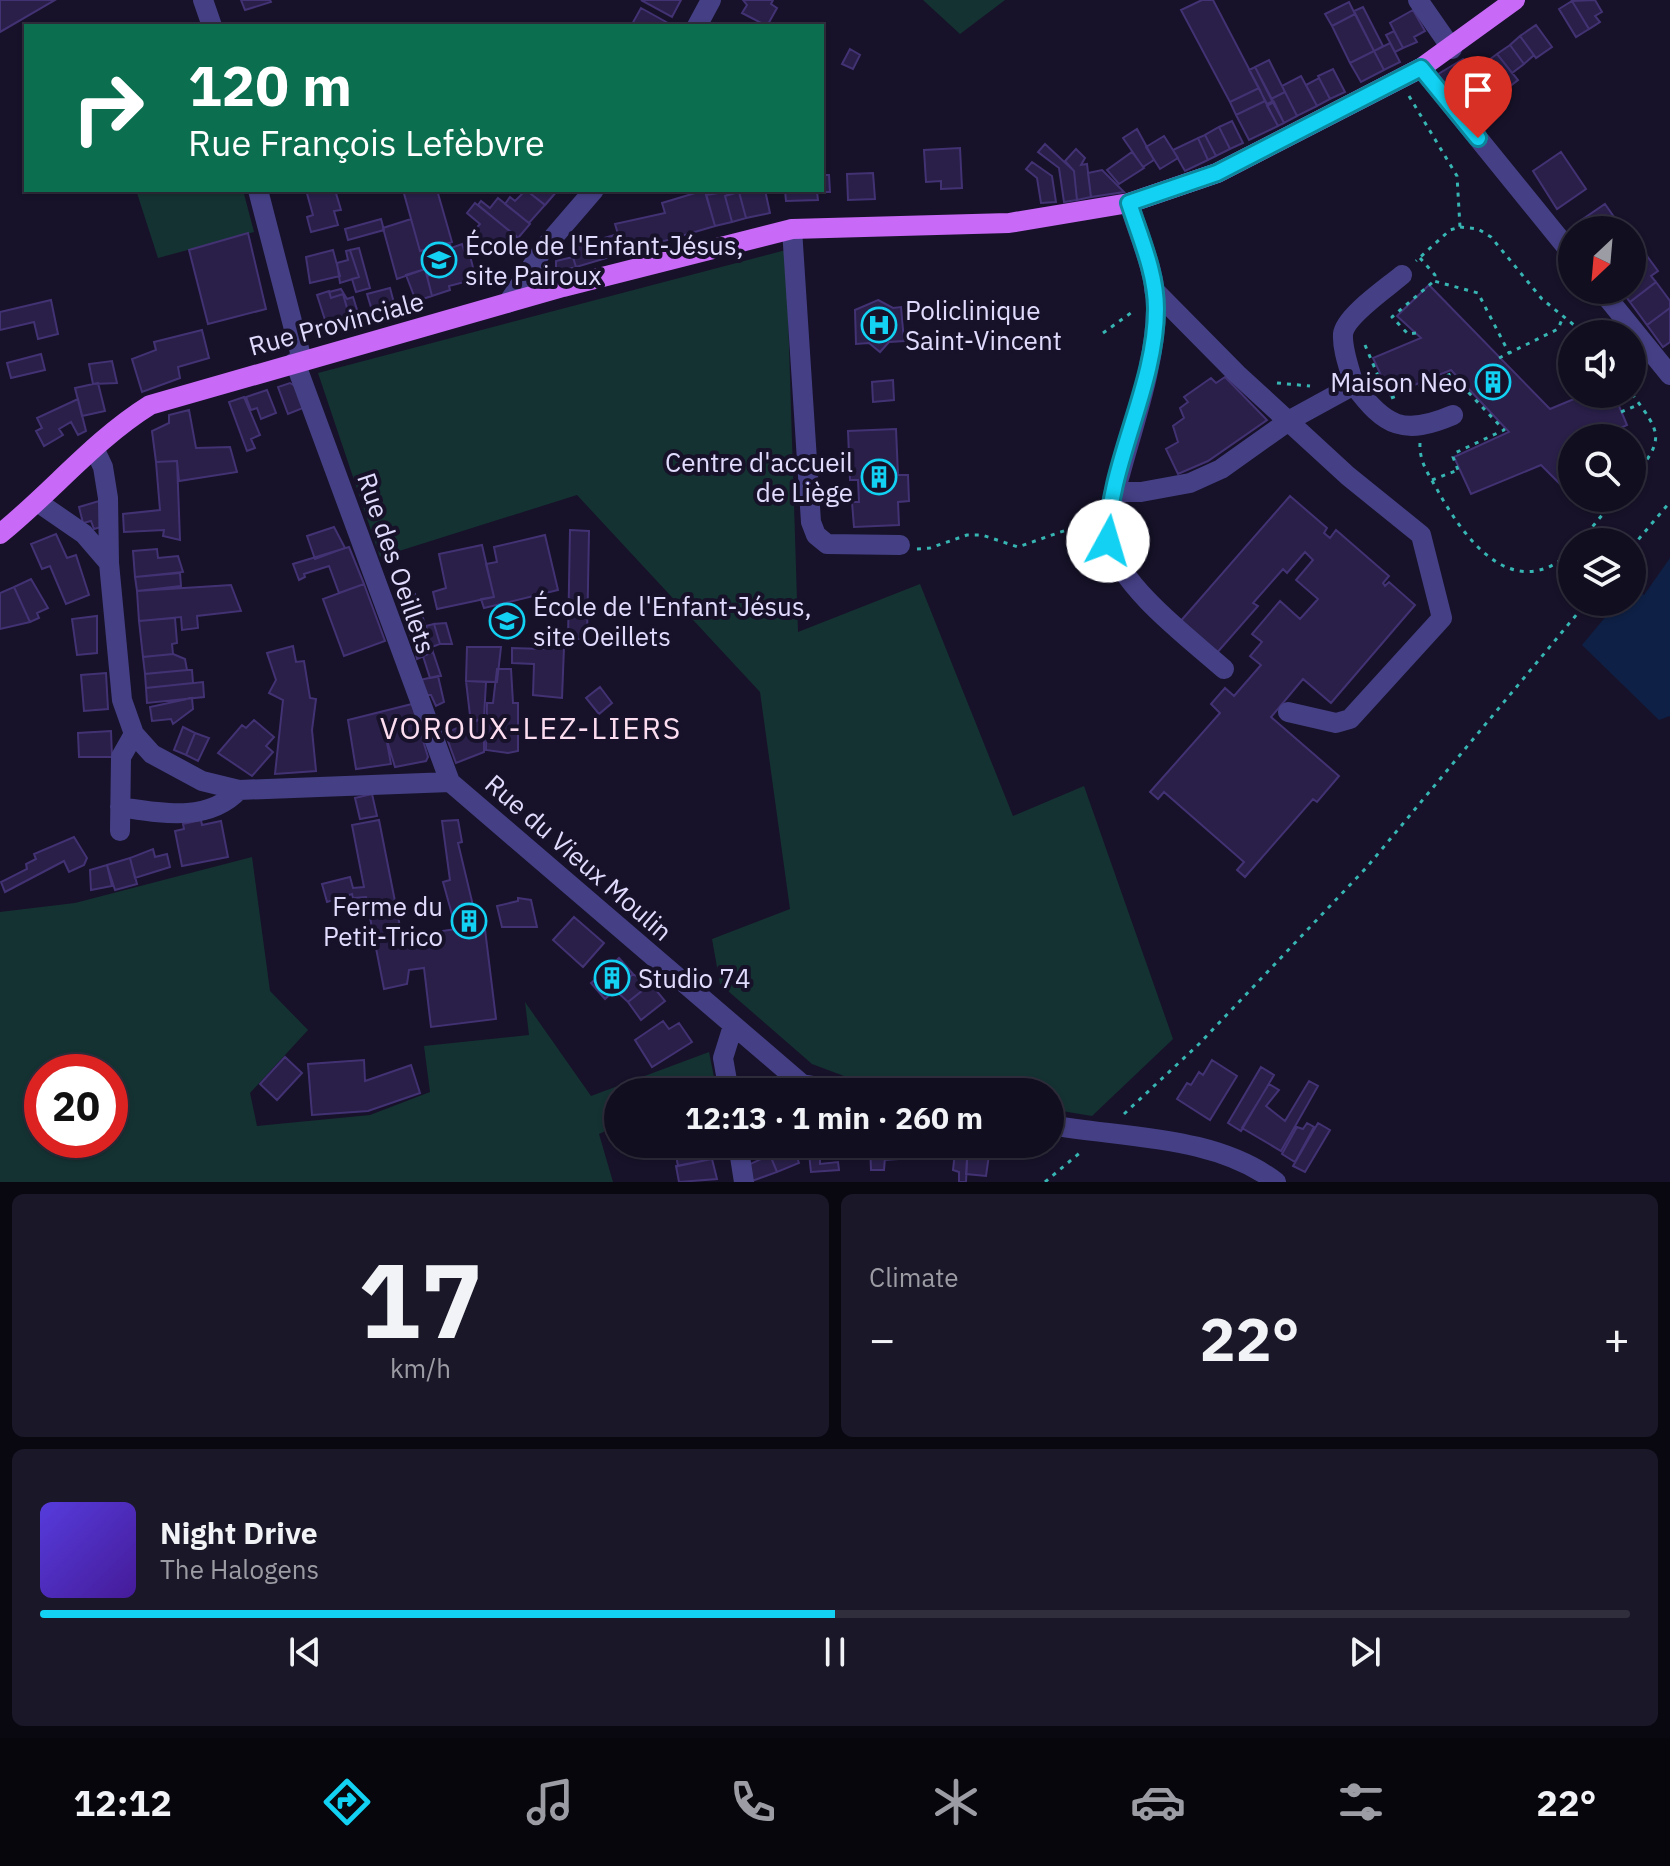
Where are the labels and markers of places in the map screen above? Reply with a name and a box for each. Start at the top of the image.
pin [1444,56,1512,138]
place label: École de l'Enfant-Jésus, site Pairoux [465,228,744,292]
school or university icon: École de l'Enfant-Jésus, site Pairoux [420,241,458,279]
place label: Policlinique Saint-Vincent [905,293,1062,357]
hospital icon: Policlinique Saint-Vincent [860,306,898,344]
building icon: Maison Neo [1474,363,1512,401]
place label: Maison Neo [1330,365,1467,399]
place label: Centre d'accueil de Liège [665,445,853,509]
building icon: Centre d'accueil de Liège [860,458,898,496]
place label: École de l'Enfant-Jésus, site Oeillets [533,589,812,653]
school or university icon: École de l'Enfant-Jésus, site Oeillets [488,602,526,640]
place label: Ferme du Petit-Trico [323,889,443,953]
building icon: Ferme du Petit-Trico [450,902,488,940]
building icon: Studio 74 [593,959,631,997]
place label: Studio 74 [638,961,750,995]

